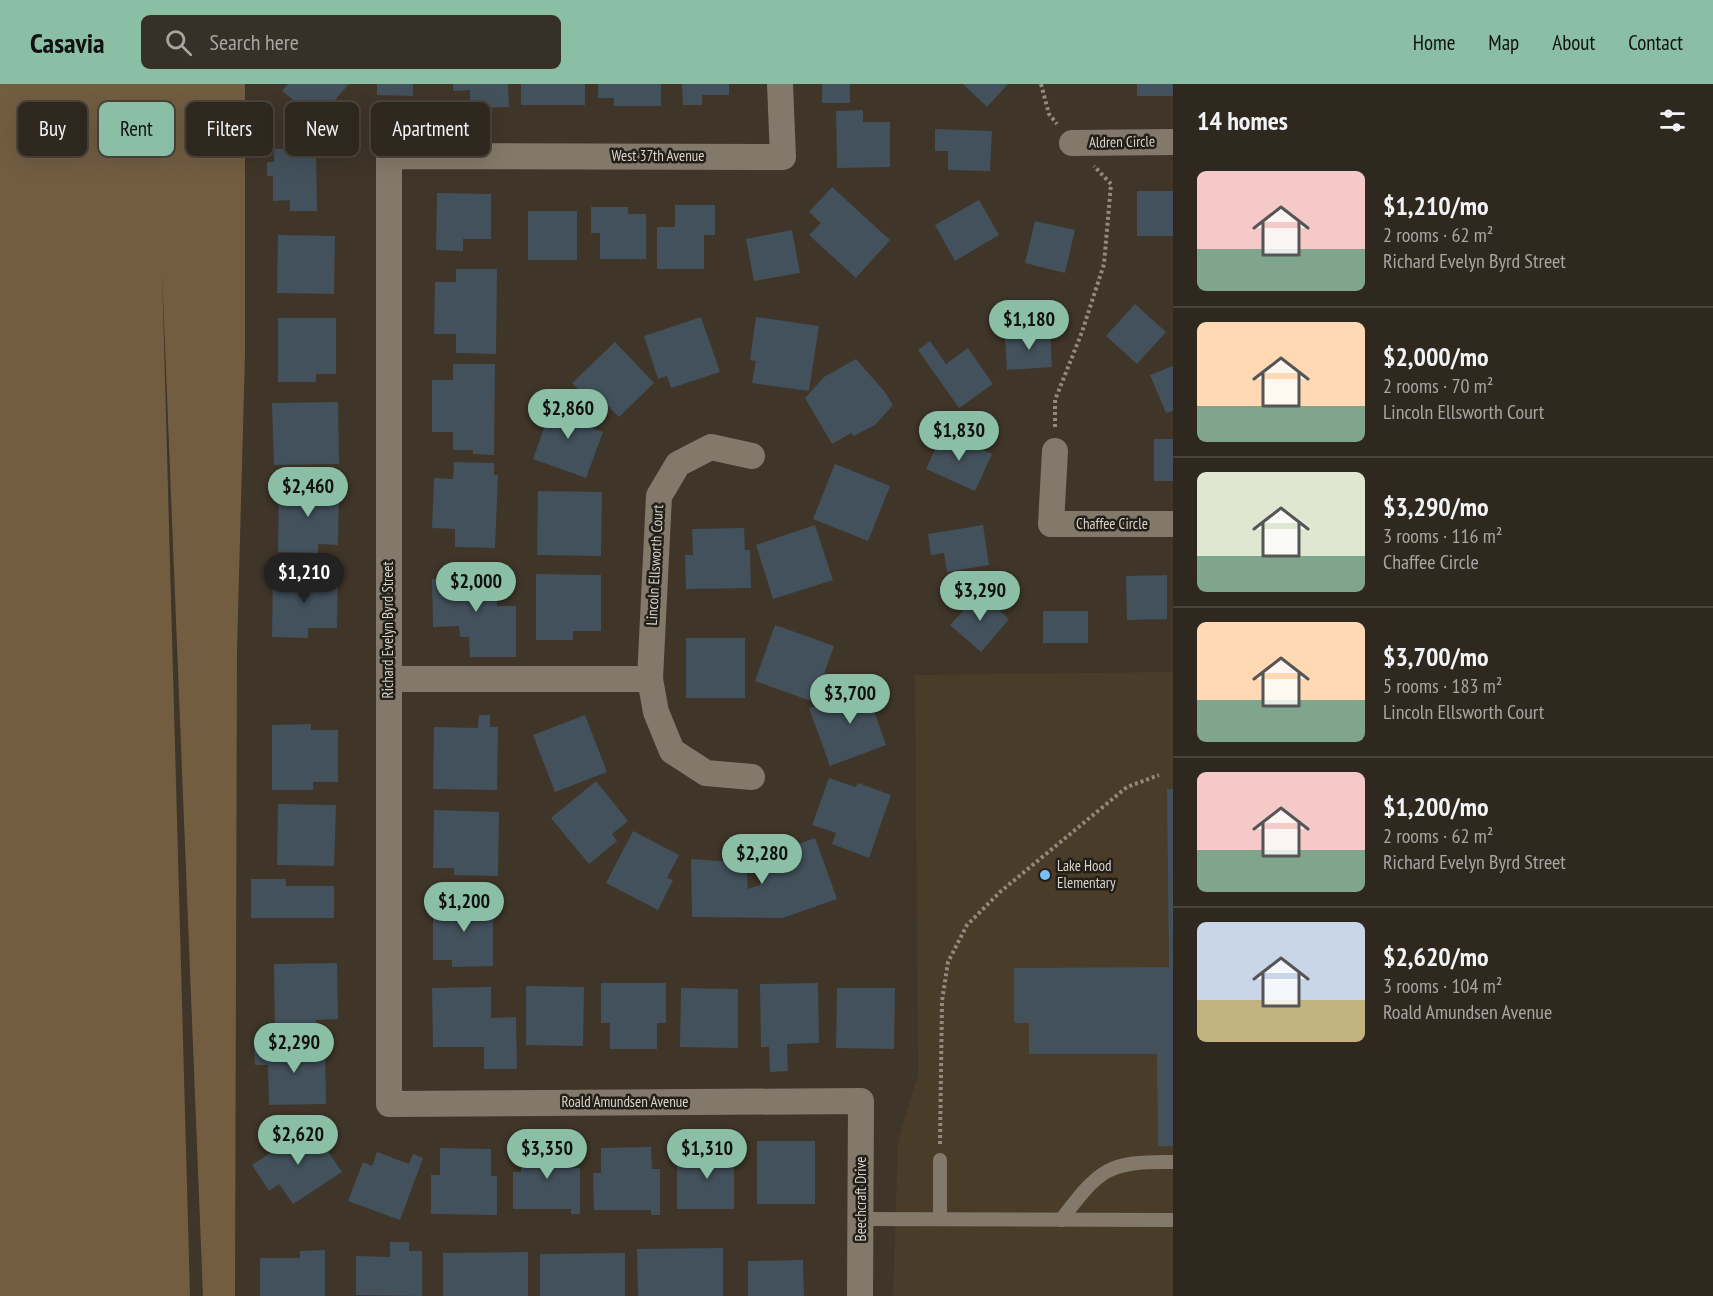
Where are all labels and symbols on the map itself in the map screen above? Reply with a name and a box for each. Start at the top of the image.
street label: Aldren Circle [1089,131,1155,152]
street label: West 37th Avenue [612,146,704,165]
pin: $1,180 [980,300,1078,351]
pin: $2,860 [519,389,617,440]
pin: $1,830 [910,411,1008,462]
pin: $2,460 [259,467,357,518]
street label: Lincoln Ellsworth Court [642,504,667,626]
street label: Chaffee Circle [1076,514,1148,533]
pin: $1,210 [255,553,353,604]
street label: Richard Evelyn Byrd Street [378,561,397,699]
pin: $2,000 [427,562,525,613]
pin: $3,290 [931,571,1029,622]
pin: $3,700 [801,674,899,725]
pin: $2,280 [713,834,811,885]
place label: Lake Hood Elementary [1057,856,1116,892]
marker: Lake Hood Elementary [1038,868,1052,882]
pin: $1,200 [415,882,513,933]
pin: $2,290 [245,1023,343,1074]
street label: Roald Amundsen Avenue [562,1092,688,1111]
pin: $2,620 [249,1115,347,1166]
pin: $3,350 [498,1129,596,1180]
pin: $1,310 [658,1129,756,1180]
street label: Beechcraft Drive [851,1157,870,1241]

